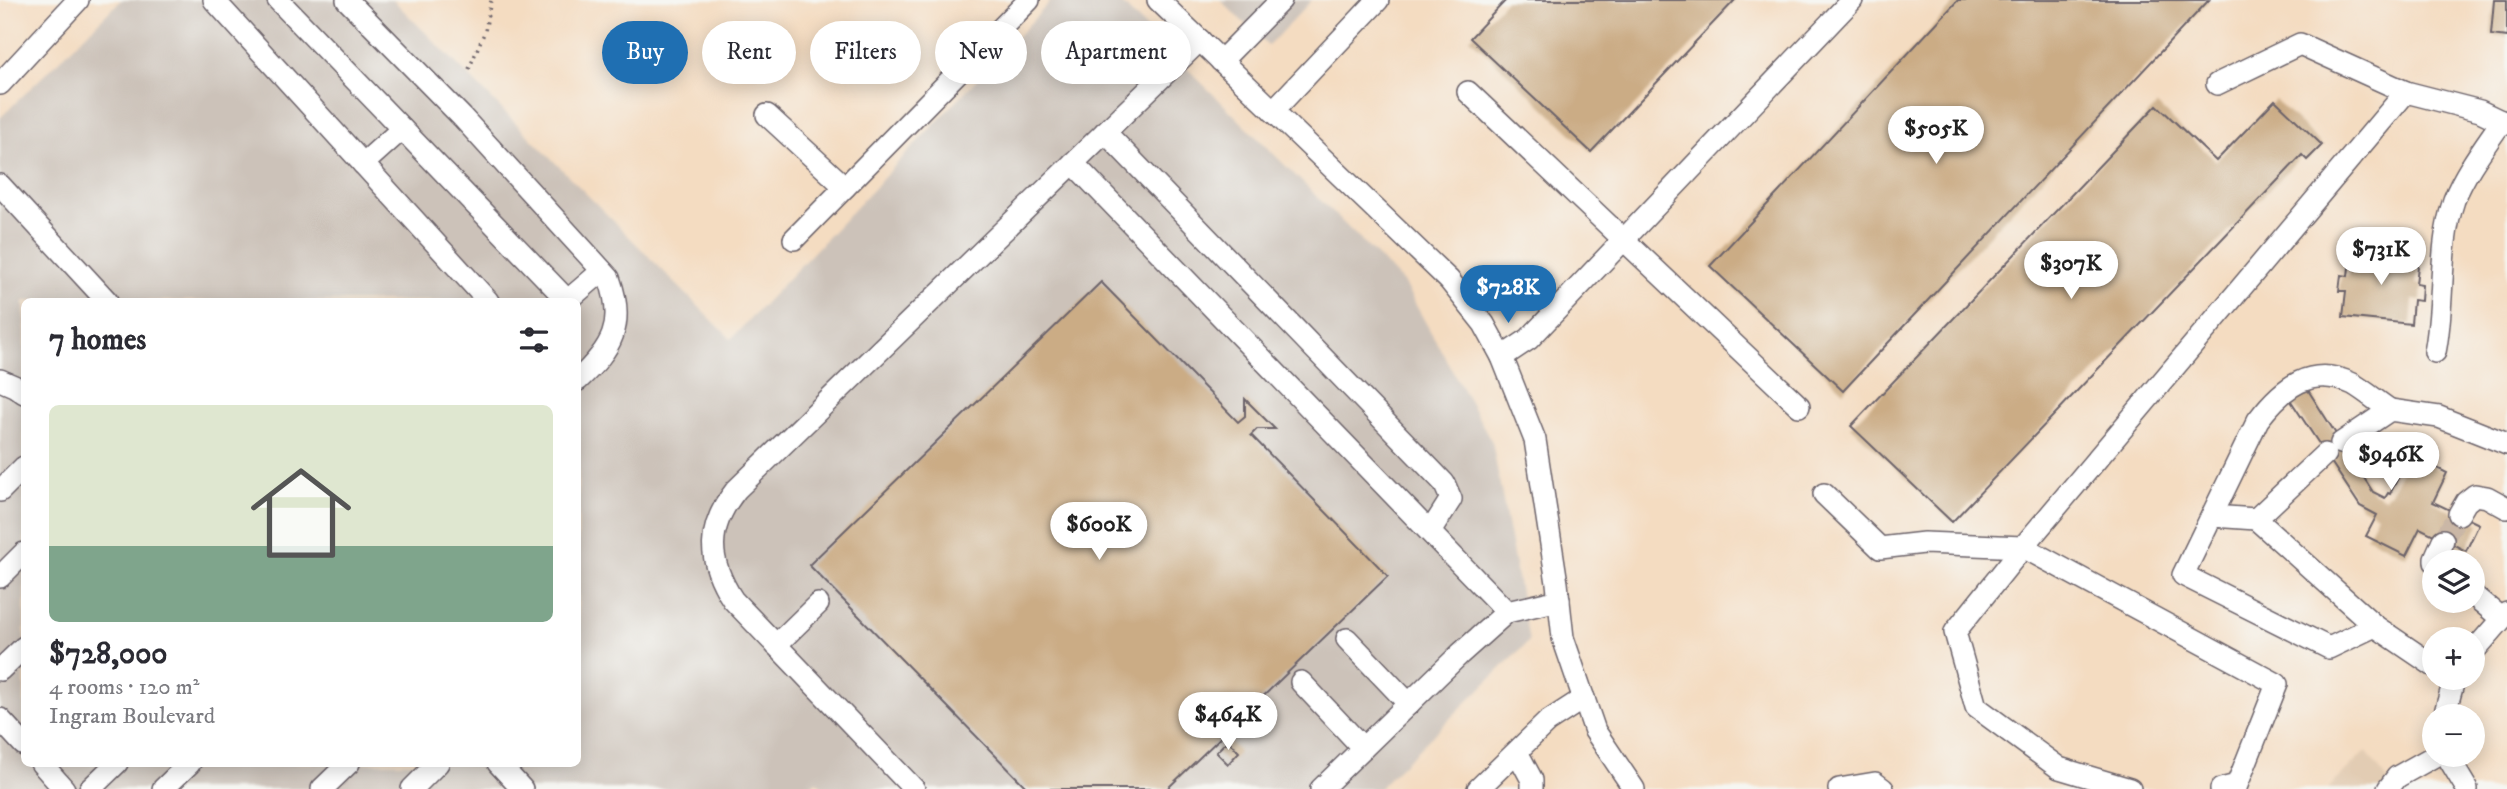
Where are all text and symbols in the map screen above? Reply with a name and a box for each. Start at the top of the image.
chip: Buy [602,21,688,84]
chip: Rent [702,21,796,84]
chip: Filters [810,21,921,84]
chip: New [935,21,1027,84]
chip: Apartment [1041,21,1191,84]
pin: $505K [1887,106,1985,166]
text: $505K [1904,114,1968,143]
pin: $731K [2332,228,2430,287]
text: $731K [2352,235,2410,264]
pin: $307K [2022,242,2120,301]
text: $307K [2040,249,2102,278]
pin: $728K [1459,266,1557,325]
text: $728K [1476,273,1540,302]
icon: filters [515,321,553,359]
text: 7 homes [49,322,146,359]
pin: $946K [2342,433,2440,492]
text: $946K [2358,440,2424,469]
icon: home [238,450,364,576]
pin: $600K [1050,503,1148,562]
text: $600K [1066,510,1132,539]
map controls [2422,550,2485,767]
button: layers [2422,550,2485,613]
button: + [2422,627,2485,690]
text: $728,000 [49,636,167,673]
text: 4 rooms · 120 m² [49,673,200,702]
pin: $464K [1179,692,1277,752]
text: $464K [1194,700,1262,729]
text: Ingram Boulevard [49,702,215,731]
button: − [2422,704,2485,767]

